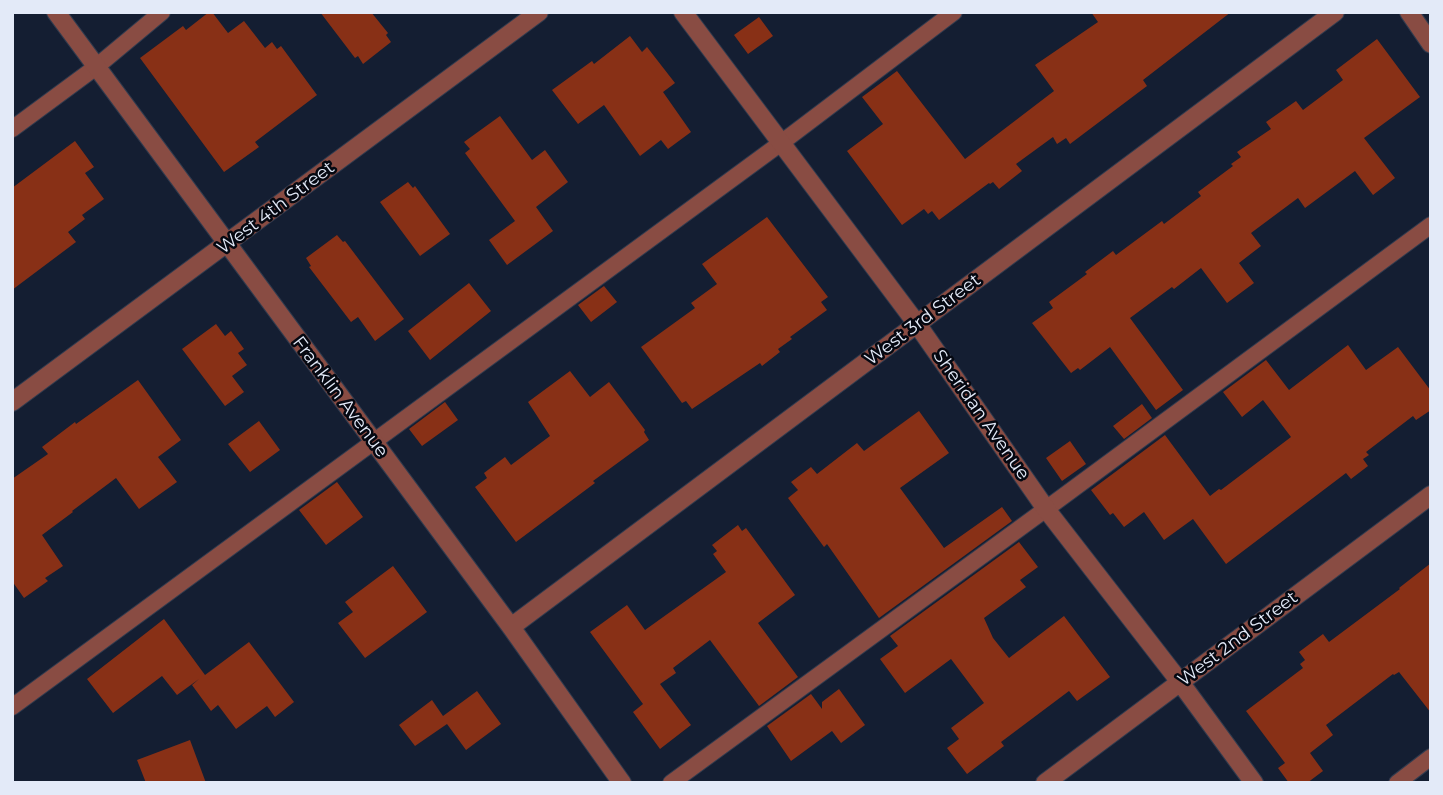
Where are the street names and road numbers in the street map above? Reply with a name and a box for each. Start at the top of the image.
street label: West 4th Street [213,157,339,259]
street label: West 3rd Street [861,269,985,371]
street label: Franklin Avenue [288,332,392,462]
street label: Sheridan Avenue [928,346,1034,484]
street label: West 2nd Street [1174,587,1302,691]

